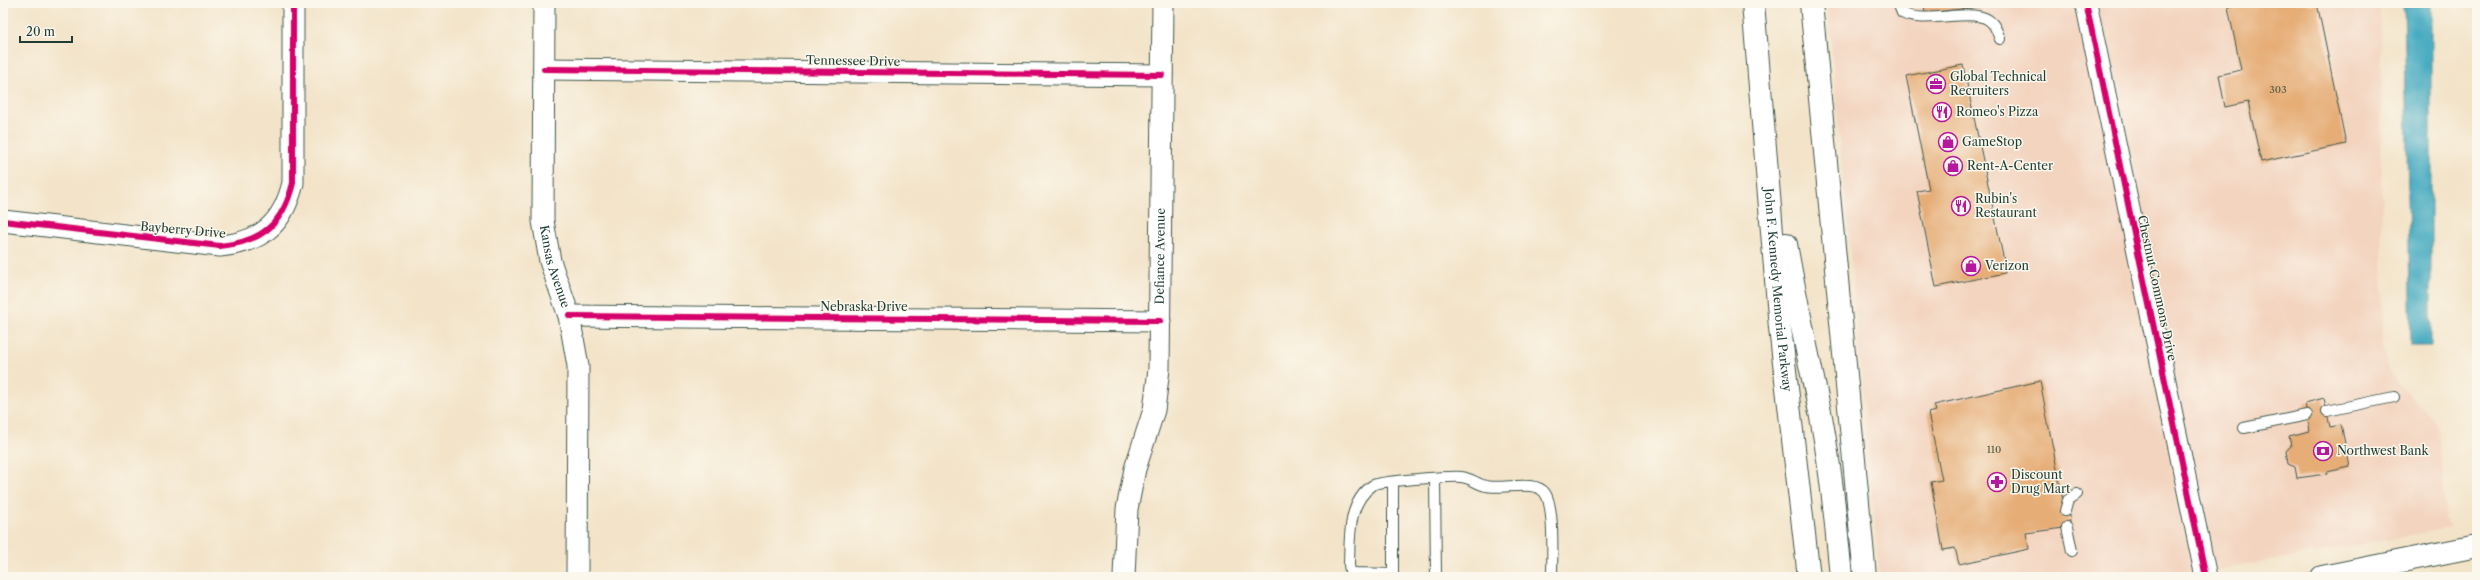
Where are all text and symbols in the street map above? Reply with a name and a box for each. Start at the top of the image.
scale bar [20,18,72,44]
text: 20 m [26,24,55,39]
street label: Tennessee Drive [806,52,901,69]
place label: Global Technical Recruiters [1950,69,2047,98]
office icon: Global Technical Recruiters [1925,73,1947,95]
house number: 303 [2269,83,2287,96]
restaurant icon: Romeo's Pizza [1931,101,1953,123]
place label: Romeo's Pizza [1956,104,2039,119]
shop icon: GameStop [1937,131,1959,153]
place label: GameStop [1962,134,2022,149]
shop icon: Rent-A-Center [1942,155,1964,177]
place label: Rent-A-Center [1967,158,2053,173]
street label: John F. Kennedy Memorial Parkway [1761,186,1795,393]
place label: Rubin's Restaurant [1975,191,2037,220]
restaurant icon: Rubin's Restaurant [1950,195,1972,217]
street label: Defiance Avenue [1152,208,1168,304]
street label: Chestnut Commons Drive [2135,214,2180,362]
street label: Bayberry Drive [140,218,227,241]
street label: Kansas Avenue [537,224,574,310]
shop icon: Verizon [1960,255,1982,277]
place label: Verizon [1984,258,2030,273]
street label: Nebraska Drive [820,299,908,314]
bank icon: Northwest Bank [2312,440,2334,462]
house number: 110 [1987,443,2001,456]
place label: Northwest Bank [2337,443,2430,458]
place label: Discount Drug Mart [2011,467,2071,496]
pharmacy icon: Discount Drug Mart [1986,471,2008,493]

